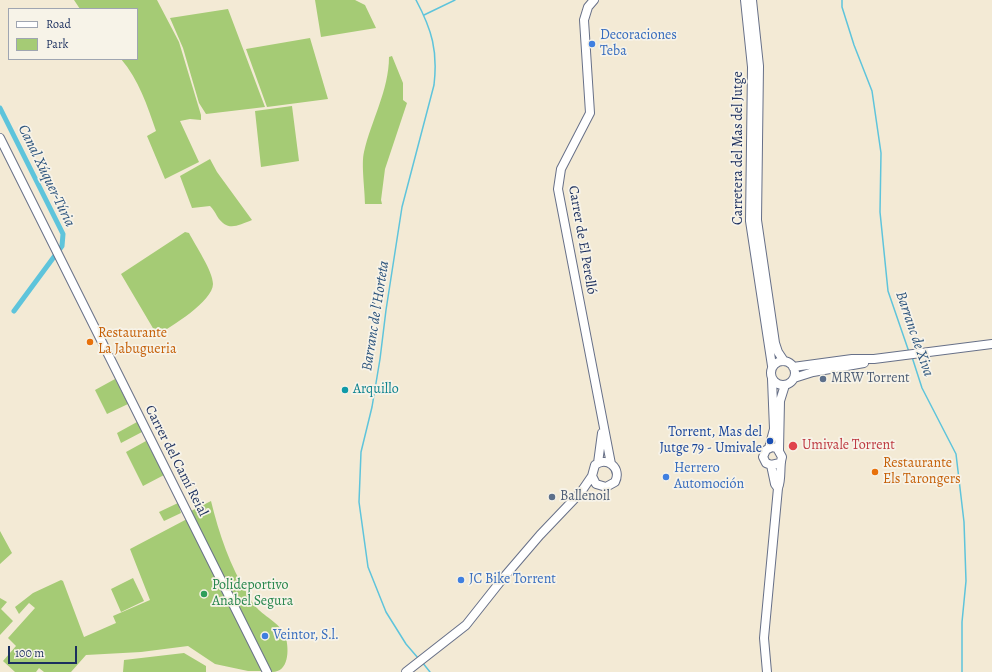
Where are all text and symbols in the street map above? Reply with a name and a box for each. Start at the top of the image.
legend [8,8,138,60]
text: Road [46,16,71,32]
place label: Decoraciones Teba [600,28,677,60]
text: Park [46,36,69,52]
marker: Decoraciones Teba [587,39,597,49]
street label: Carretera del Mas del Jutge [731,71,747,225]
water label: Canal Xúquer-Túria [14,122,78,230]
street label: Carrer de El Perelló [564,184,600,296]
water label: Barranc de l'Horteta [358,260,394,372]
water label: Barranc de Xiva [891,289,937,379]
place label: Restaurante La Jabugueria [98,326,176,358]
marker: Restaurante La Jabugueria [85,337,95,347]
place label: MRW Torrent [831,371,910,387]
marker: MRW Torrent [818,374,828,384]
place label: Arquillo [353,382,399,398]
marker: Arquillo [340,385,350,395]
street label: Carrer del Camí Reial [141,403,211,519]
place label: Torrent, Mas del Jutge 79 - Umivale [659,425,762,458]
marker: Torrent, Mas del Jutge 79 - Umivale [765,436,775,446]
place label: Umivale Torrent [802,438,895,454]
marker: Umivale Torrent [787,440,799,452]
place label: Restaurante Els Tarongers [883,456,961,488]
place label: Herrero Automoción [674,461,744,494]
marker: Restaurante Els Tarongers [870,467,880,477]
marker: Herrero Automoción [661,472,671,482]
place label: Ballenoil [560,489,610,505]
marker: Ballenoil [547,492,557,502]
place label: JC Bike Torrent [469,572,556,588]
marker: JC Bike Torrent [456,575,466,585]
place label: Polideportivo Anabel Segura [212,578,293,610]
marker: Polideportivo Anabel Segura [199,589,209,599]
place label: Veintor, S.l. [273,628,339,644]
marker: Veintor, S.l. [260,631,270,641]
scale bar [10,638,79,664]
text: 100 m [15,645,44,661]

